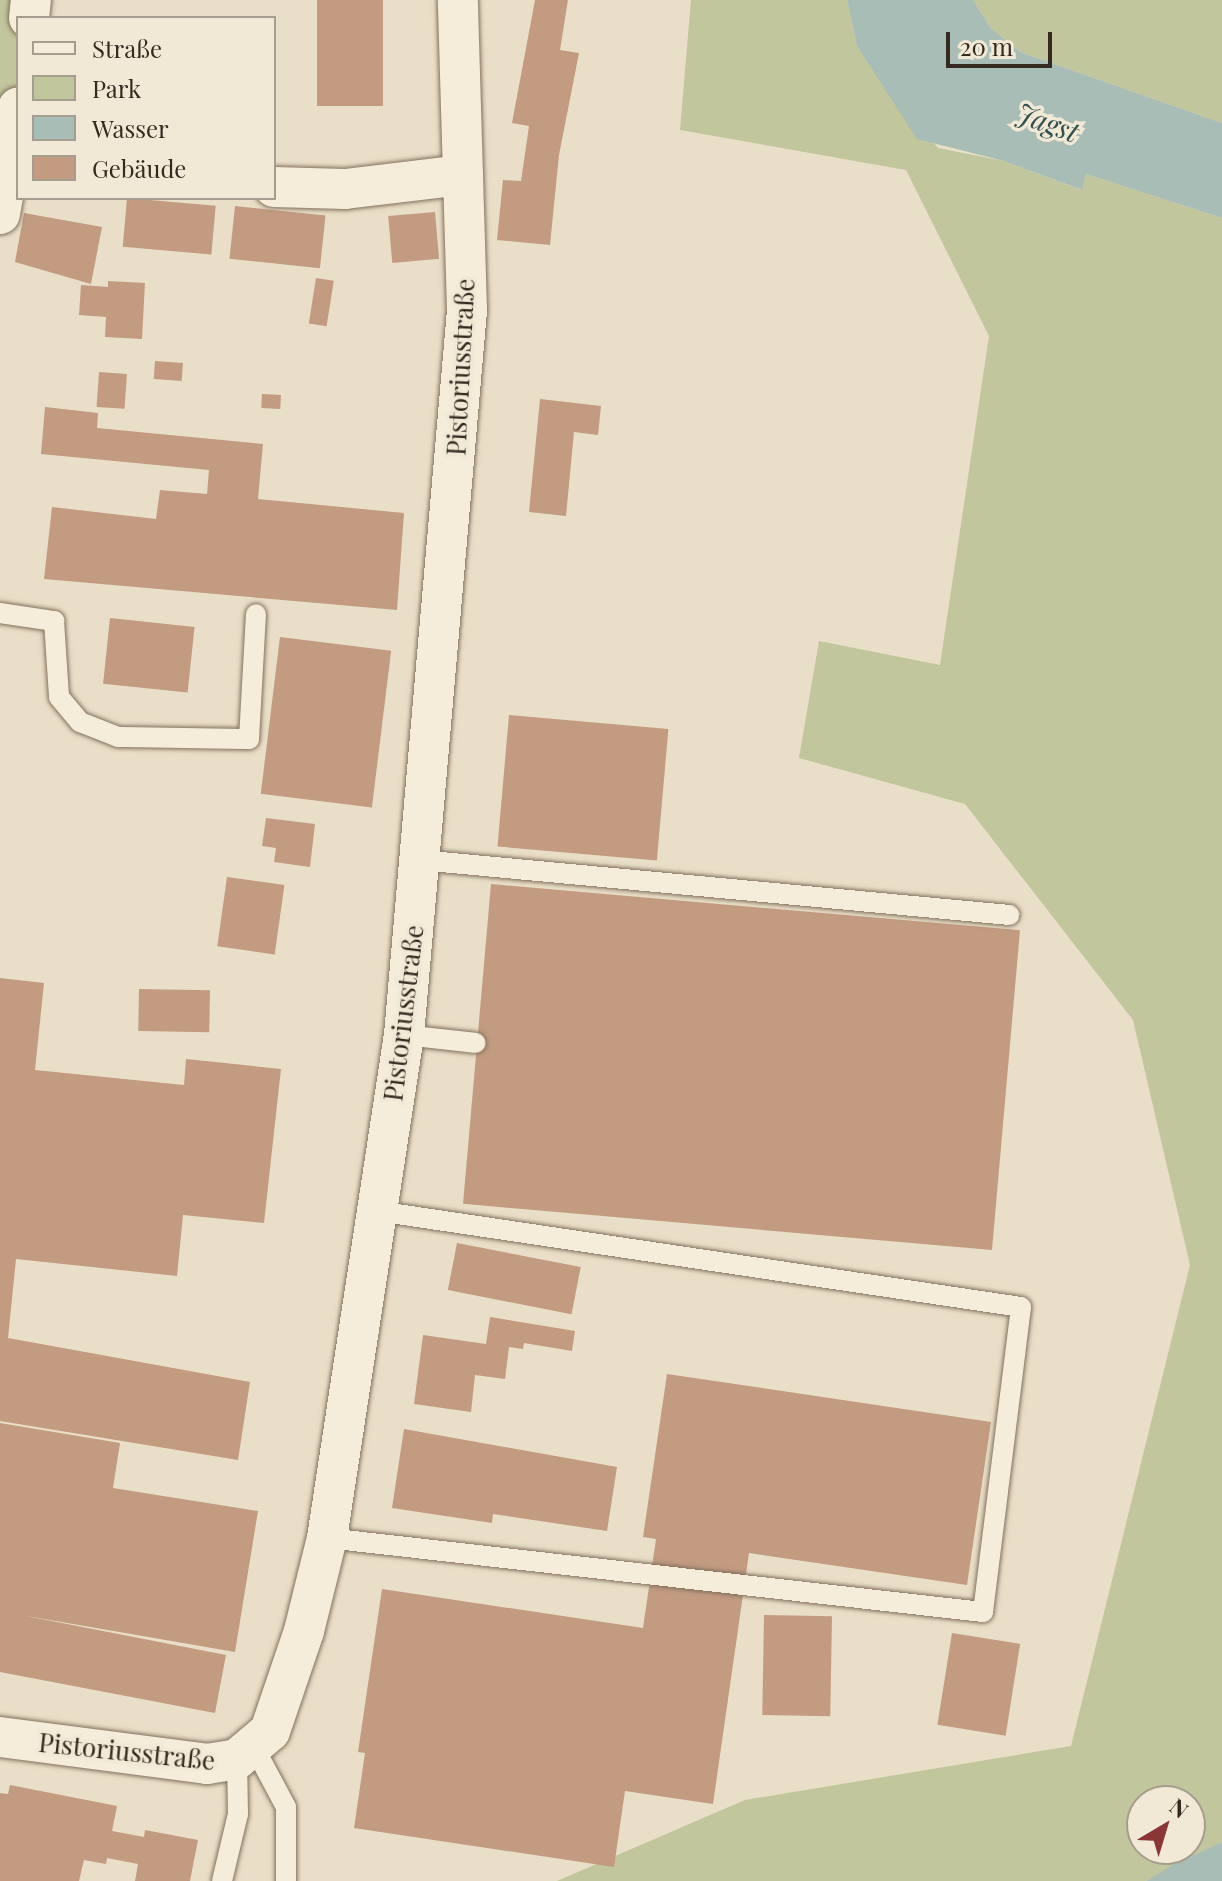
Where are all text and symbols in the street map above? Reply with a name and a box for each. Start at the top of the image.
legend [16,16,276,200]
scale bar [950,16,1056,66]
text: 20 m [960,30,1013,62]
text: Straße [92,32,162,64]
text: Park [92,72,141,104]
water label: Jagst [1012,95,1084,149]
text: Wasser [92,112,169,144]
text: Gebäude [92,152,187,184]
street label: Pistoriusstraße [440,278,480,456]
street label: Pistoriusstraße [377,923,429,1103]
street label: Pistoriusstraße [37,1726,217,1776]
north arrow [1126,1785,1206,1865]
text: N [1164,1791,1195,1824]

